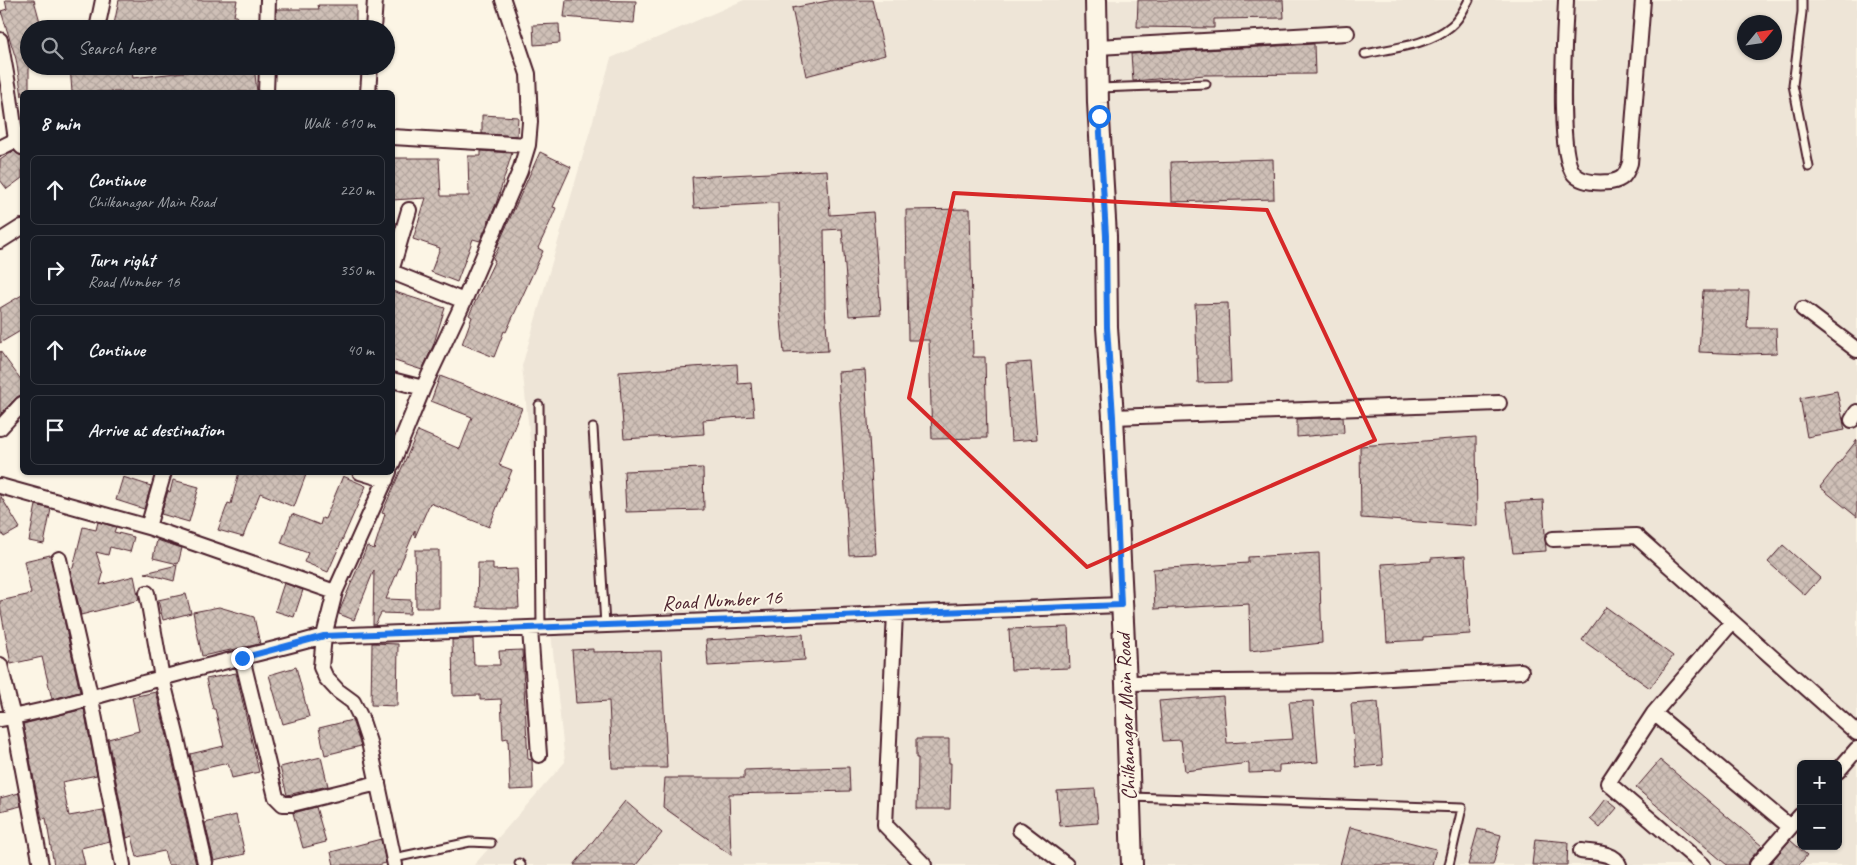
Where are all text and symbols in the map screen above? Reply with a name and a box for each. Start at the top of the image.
north arrow [1737,15,1782,60]
search box [20,20,395,75]
icon: search [38,34,66,62]
text: Search here [78,36,155,60]
route start [1088,105,1111,128]
text: 8 min [40,110,80,136]
text: Walk · 610 m [303,113,375,133]
text: Continue [88,168,145,192]
icon: ahead [41,176,69,204]
text: 220 m [340,180,374,200]
text: Chilkanagar Main Road [88,192,215,212]
text: Turn right [88,248,155,272]
icon: right [41,256,69,284]
text: 350 m [340,260,374,280]
text: Road Number 16 [88,272,180,292]
icon: ahead [41,336,69,364]
text: Continue [88,338,145,362]
text: 40 m [347,340,374,360]
icon: arrive [41,416,69,444]
text: Arrive at destination [88,418,224,442]
street label: Road Number 16 [661,584,783,616]
street label: Chilkanagar Main Road [1110,629,1142,801]
route end [231,647,254,670]
map controls [1797,760,1842,850]
button: + [1797,760,1842,805]
button: − [1797,805,1842,850]

